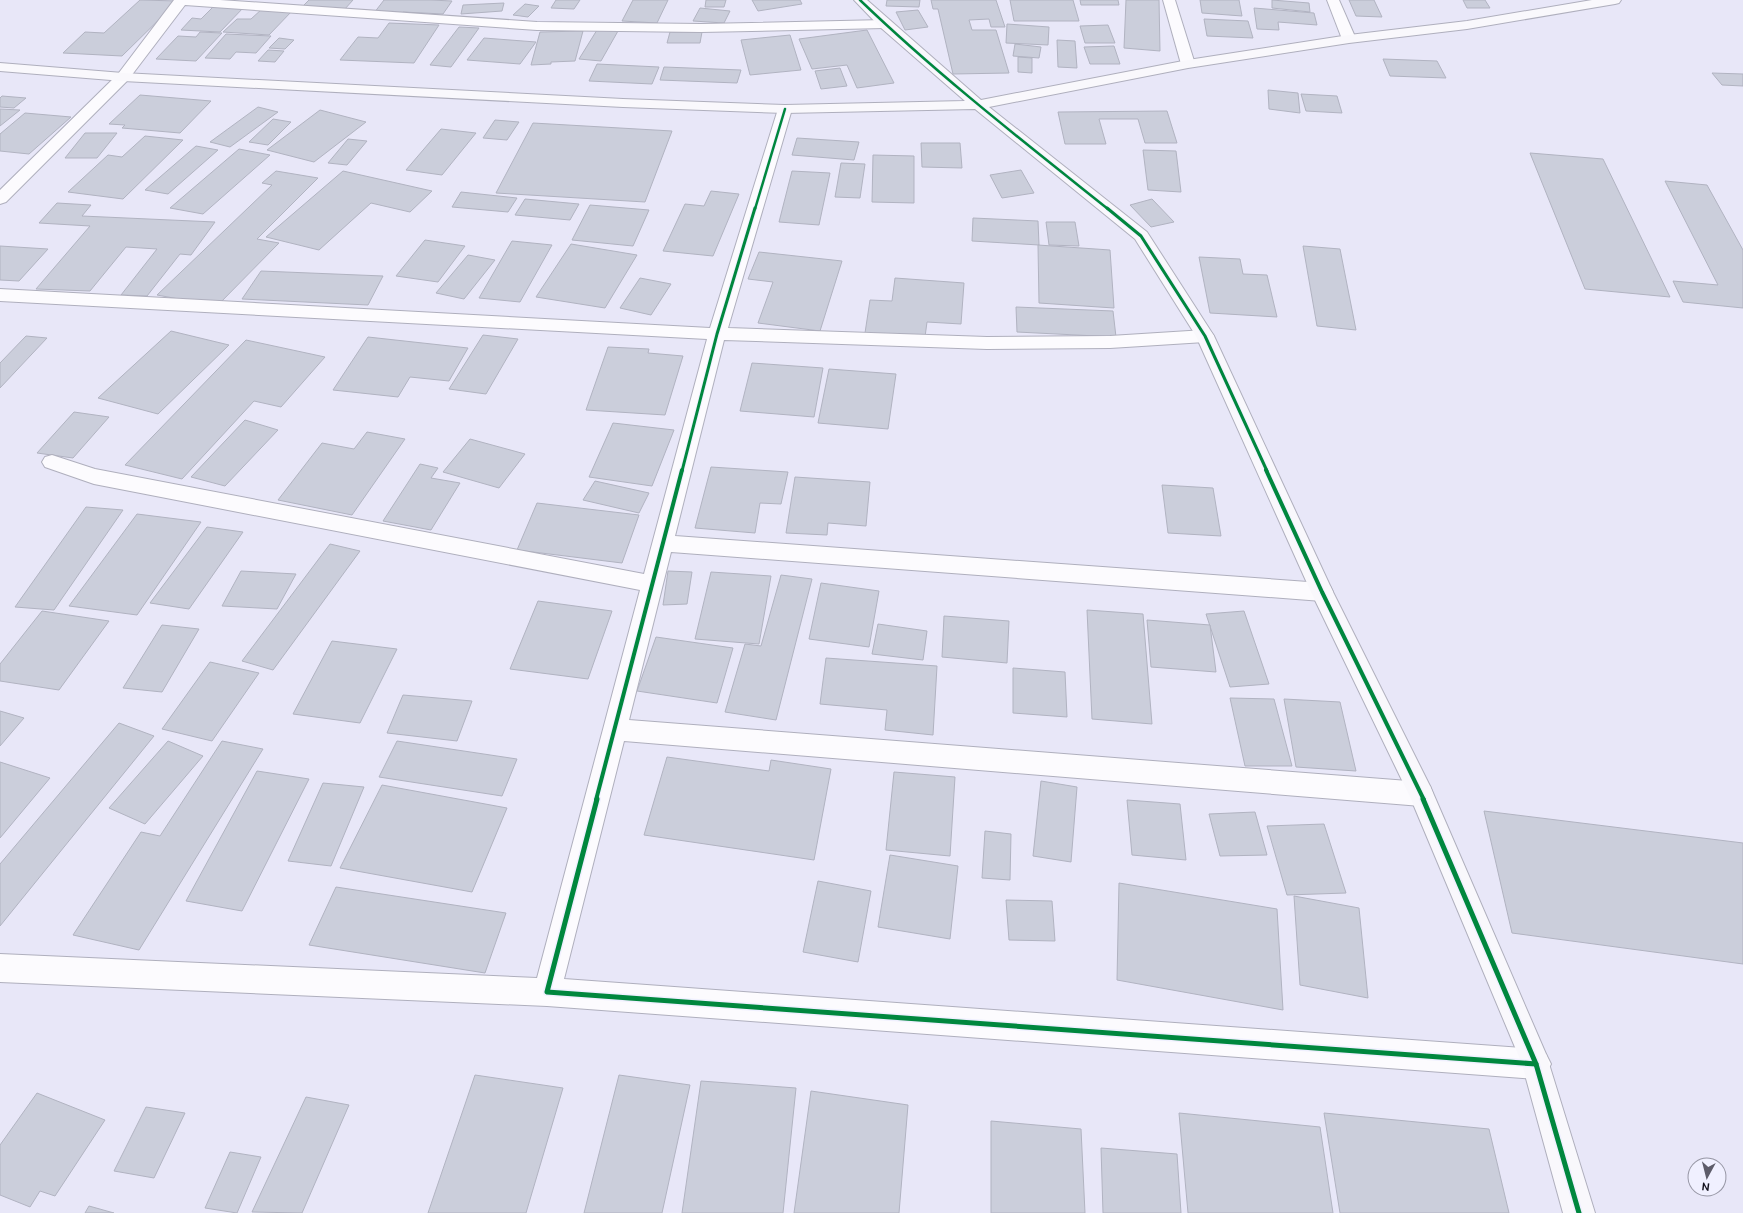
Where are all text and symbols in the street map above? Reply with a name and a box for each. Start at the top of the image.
north arrow [1687,1157,1727,1197]
text: N [1701,1180,1711,1193]

